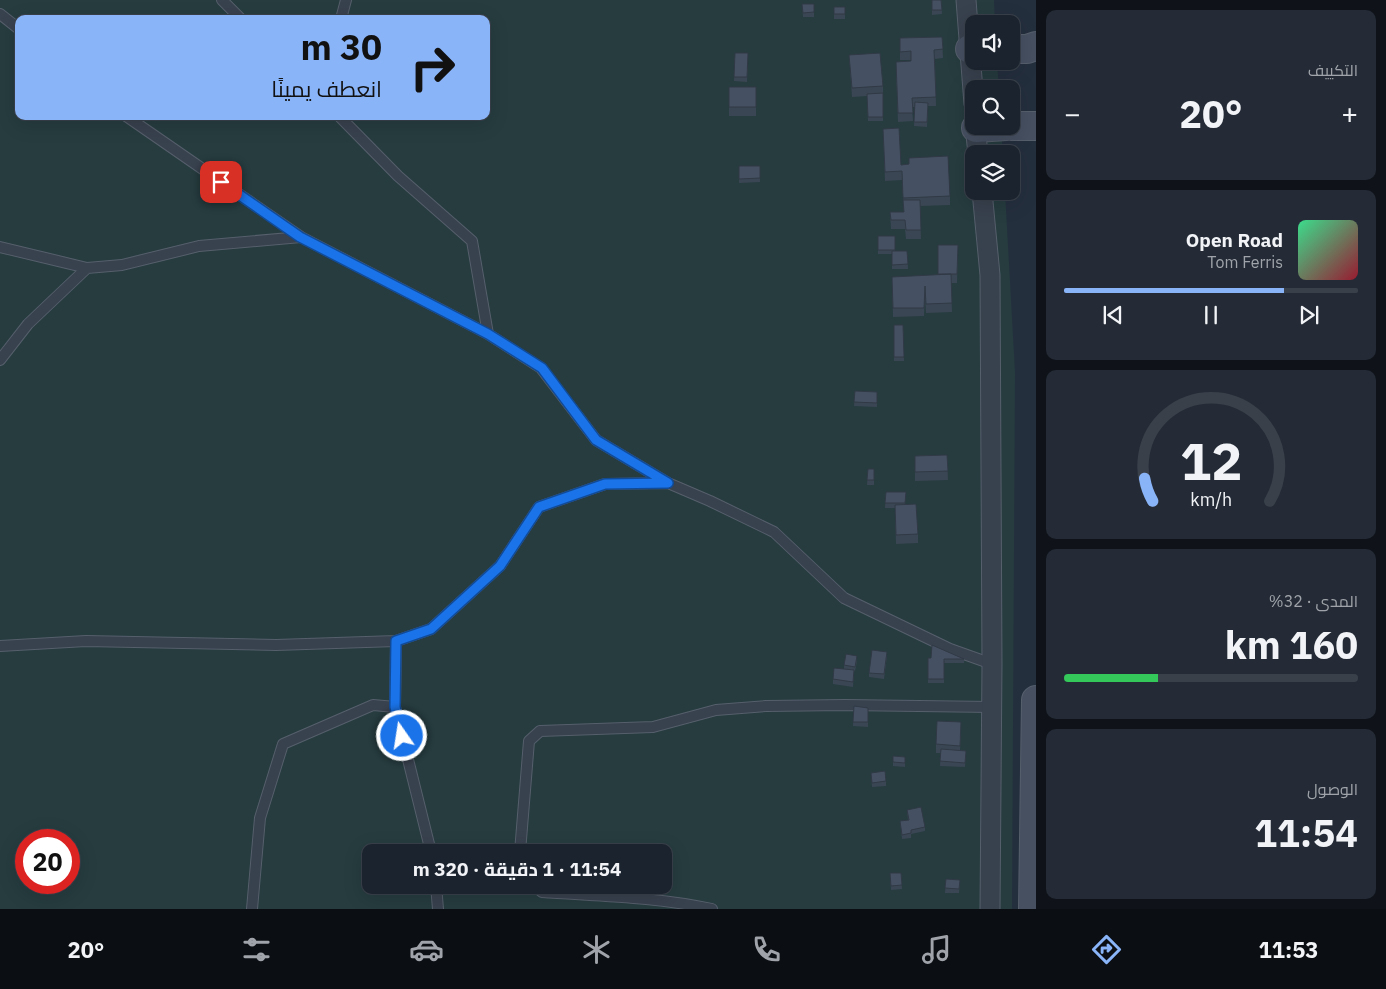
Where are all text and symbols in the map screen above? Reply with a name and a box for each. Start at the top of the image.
map controls [965,15,1020,200]
button: sound [965,15,1020,70]
text: 30 m [300,24,382,70]
icon: right [400,35,465,100]
text: التكييف [1308,60,1358,80]
text: انعطف يمينًا [271,74,382,103]
button: search [965,80,1020,135]
text: 20° [1179,89,1243,138]
text: − [1064,95,1081,132]
text: + [1341,95,1358,132]
button: layers [965,145,1020,200]
pin [200,161,242,203]
icon: arrive [207,168,235,196]
text: Open Road [1186,228,1283,252]
text: Tom Ferris [1207,252,1283,272]
icon: previous [1099,301,1127,329]
icon: pause [1197,301,1225,329]
icon: next [1295,301,1323,329]
text: 12 [1180,427,1242,494]
text: km/h [1190,488,1232,511]
text: المدى · 32% [1269,591,1358,611]
text: 160 km [1225,620,1358,669]
position arrow [375,709,427,761]
text: الوصول [1307,779,1358,799]
text: 11:54 [1254,808,1358,857]
speed limit sign: 20 [15,829,80,894]
text: 11:54 · 1 دقيقة · 320 m [413,857,621,881]
icon: filters [239,932,274,967]
icon: car [409,932,444,967]
icon: climate [579,932,614,967]
icon: phone [749,932,784,967]
icon: music [919,932,954,967]
icon: directions [1089,932,1124,967]
text: 20° [68,935,104,964]
text: 11:53 [1259,935,1319,964]

